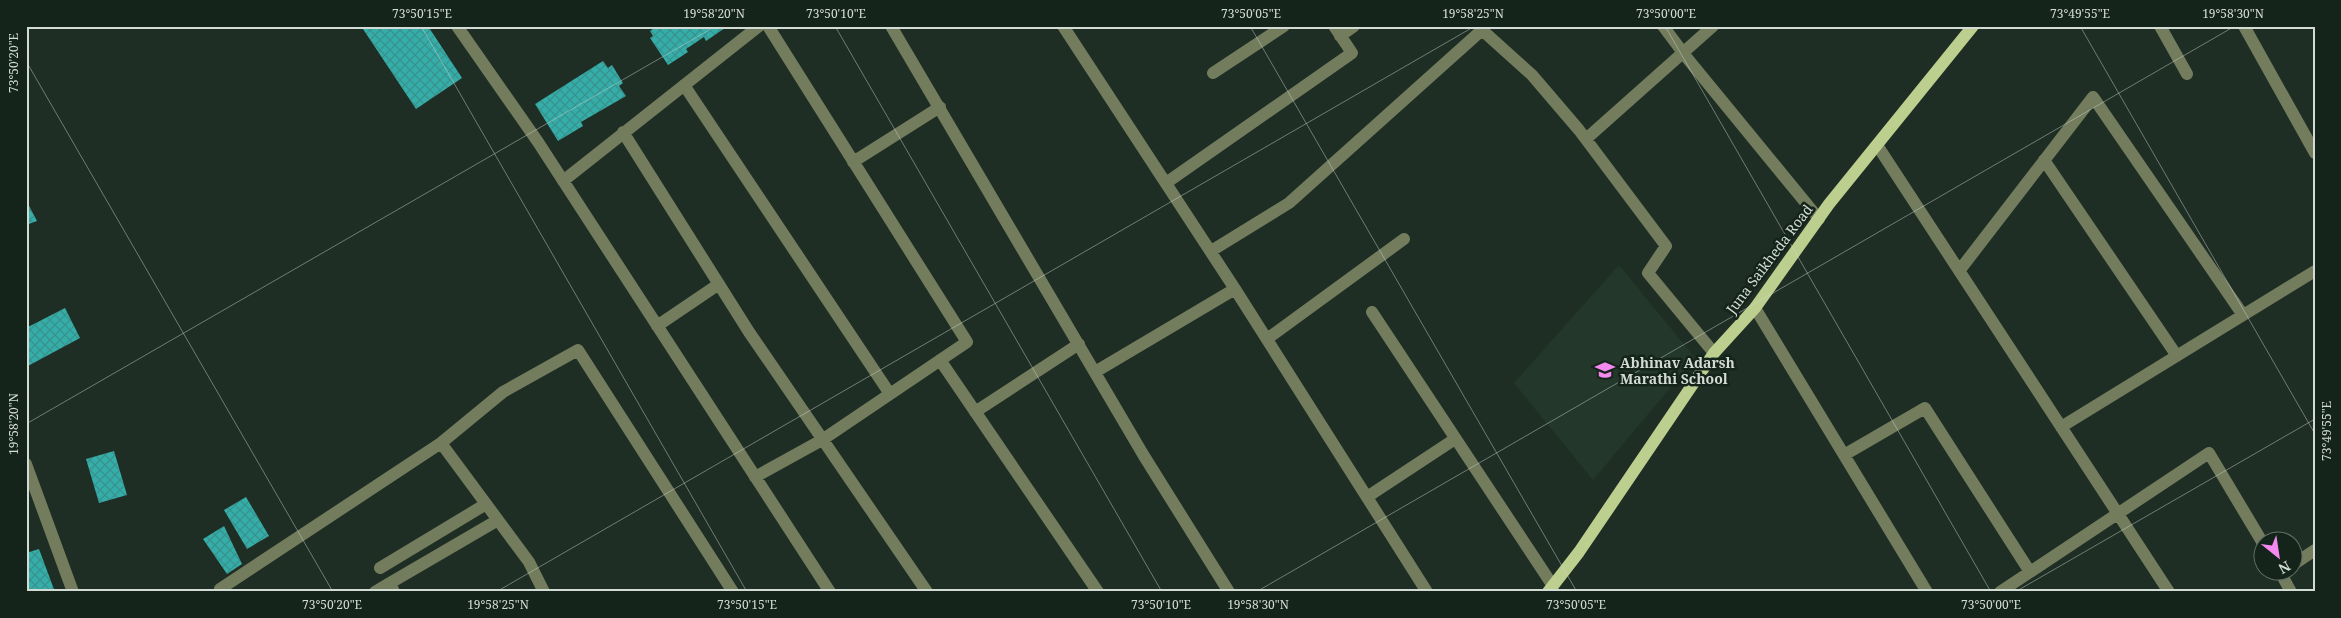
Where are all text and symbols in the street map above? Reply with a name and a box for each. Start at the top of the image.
text: 73°50'15"E [392,5,452,22]
text: 19°58'20"N [683,5,745,22]
text: 73°50'10"E [806,5,866,22]
text: 73°50'05"E [1221,5,1281,22]
text: 19°58'25"N [1442,5,1504,22]
text: 73°50'00"E [1636,5,1696,22]
text: 73°49'55"E [2050,5,2110,22]
text: 19°58'30"N [2202,5,2264,22]
text: 73°50'20"E [5,33,22,93]
street label: Juna Saikheda Road [1721,200,1817,319]
place label: Abhinav Adarsh Marathi School [1620,353,1735,388]
school or university icon: Abhinav Adarsh Marathi School [1594,359,1616,381]
text: 19°58'20"N [5,393,22,455]
text: 73°49'55"E [2318,401,2335,461]
north arrow [2254,530,2304,580]
text: N [2275,557,2294,579]
text: 73°50'20"E [302,596,362,613]
text: 19°58'25"N [467,596,529,613]
text: 73°50'15"E [717,596,777,613]
text: 73°50'10"E [1131,596,1191,613]
text: 19°58'30"N [1227,596,1289,613]
text: 73°50'05"E [1546,596,1606,613]
text: 73°50'00"E [1961,596,2021,613]

